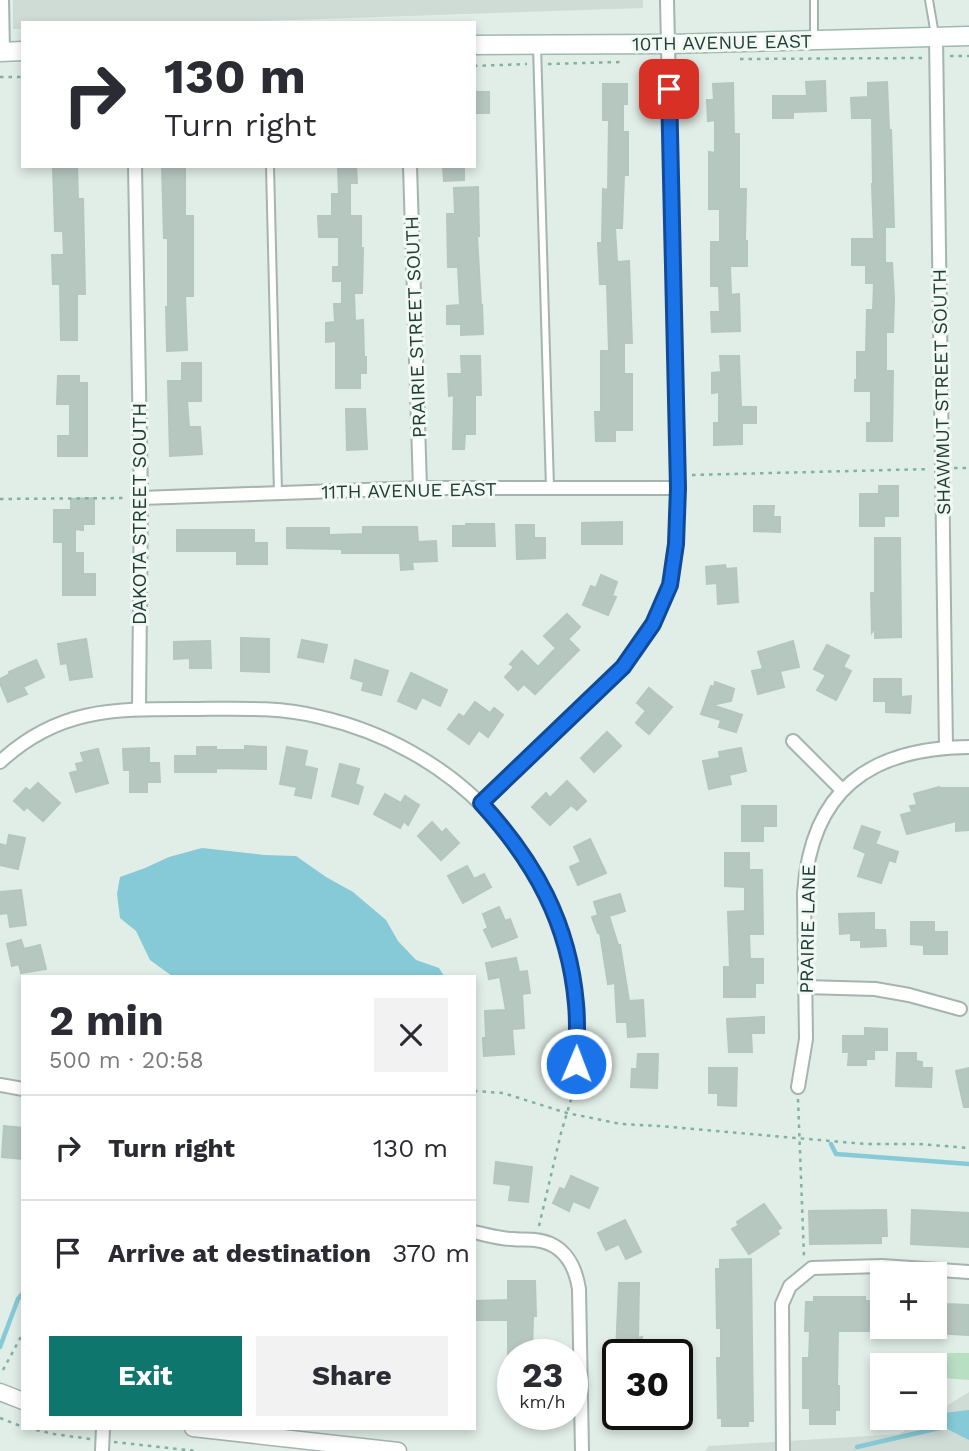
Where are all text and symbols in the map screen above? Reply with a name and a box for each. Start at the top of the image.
street label: 10TH AVENUE EAST [632,29,812,56]
text: 130 m [164,47,306,105]
icon: right [49,49,140,140]
pin [639,59,699,119]
icon: arrive [650,70,688,108]
text: Turn right [164,106,316,144]
street label: PRAIRIE STREET SOUTH [400,216,431,438]
street label: SHAWMUT STREET SOUTH [928,269,955,515]
street label: DAKOTA STREET SOUTH [128,403,151,625]
street label: 11TH AVENUE EAST [321,477,497,504]
street label: PRAIRIE LANE [795,864,820,994]
text: 2 min [49,996,164,1045]
button: close [374,998,448,1072]
position arrow [539,1027,613,1101]
text: 500 m · 20:58 [49,1047,204,1074]
icon: right [49,1129,87,1167]
text: Turn right [108,1133,235,1163]
text: 130 m [373,1133,448,1163]
icon: arrive [49,1234,87,1272]
text: Arrive at destination [108,1238,371,1268]
text: 370 m [392,1238,470,1268]
map controls [870,1262,947,1430]
button: + [870,1262,947,1339]
button: Exit [49,1336,242,1416]
button: Share [256,1336,448,1416]
speed limit sign: 30 [602,1339,693,1430]
button: − [870,1353,947,1430]
text: 23 [522,1354,563,1396]
text: km/h [519,1391,566,1412]

